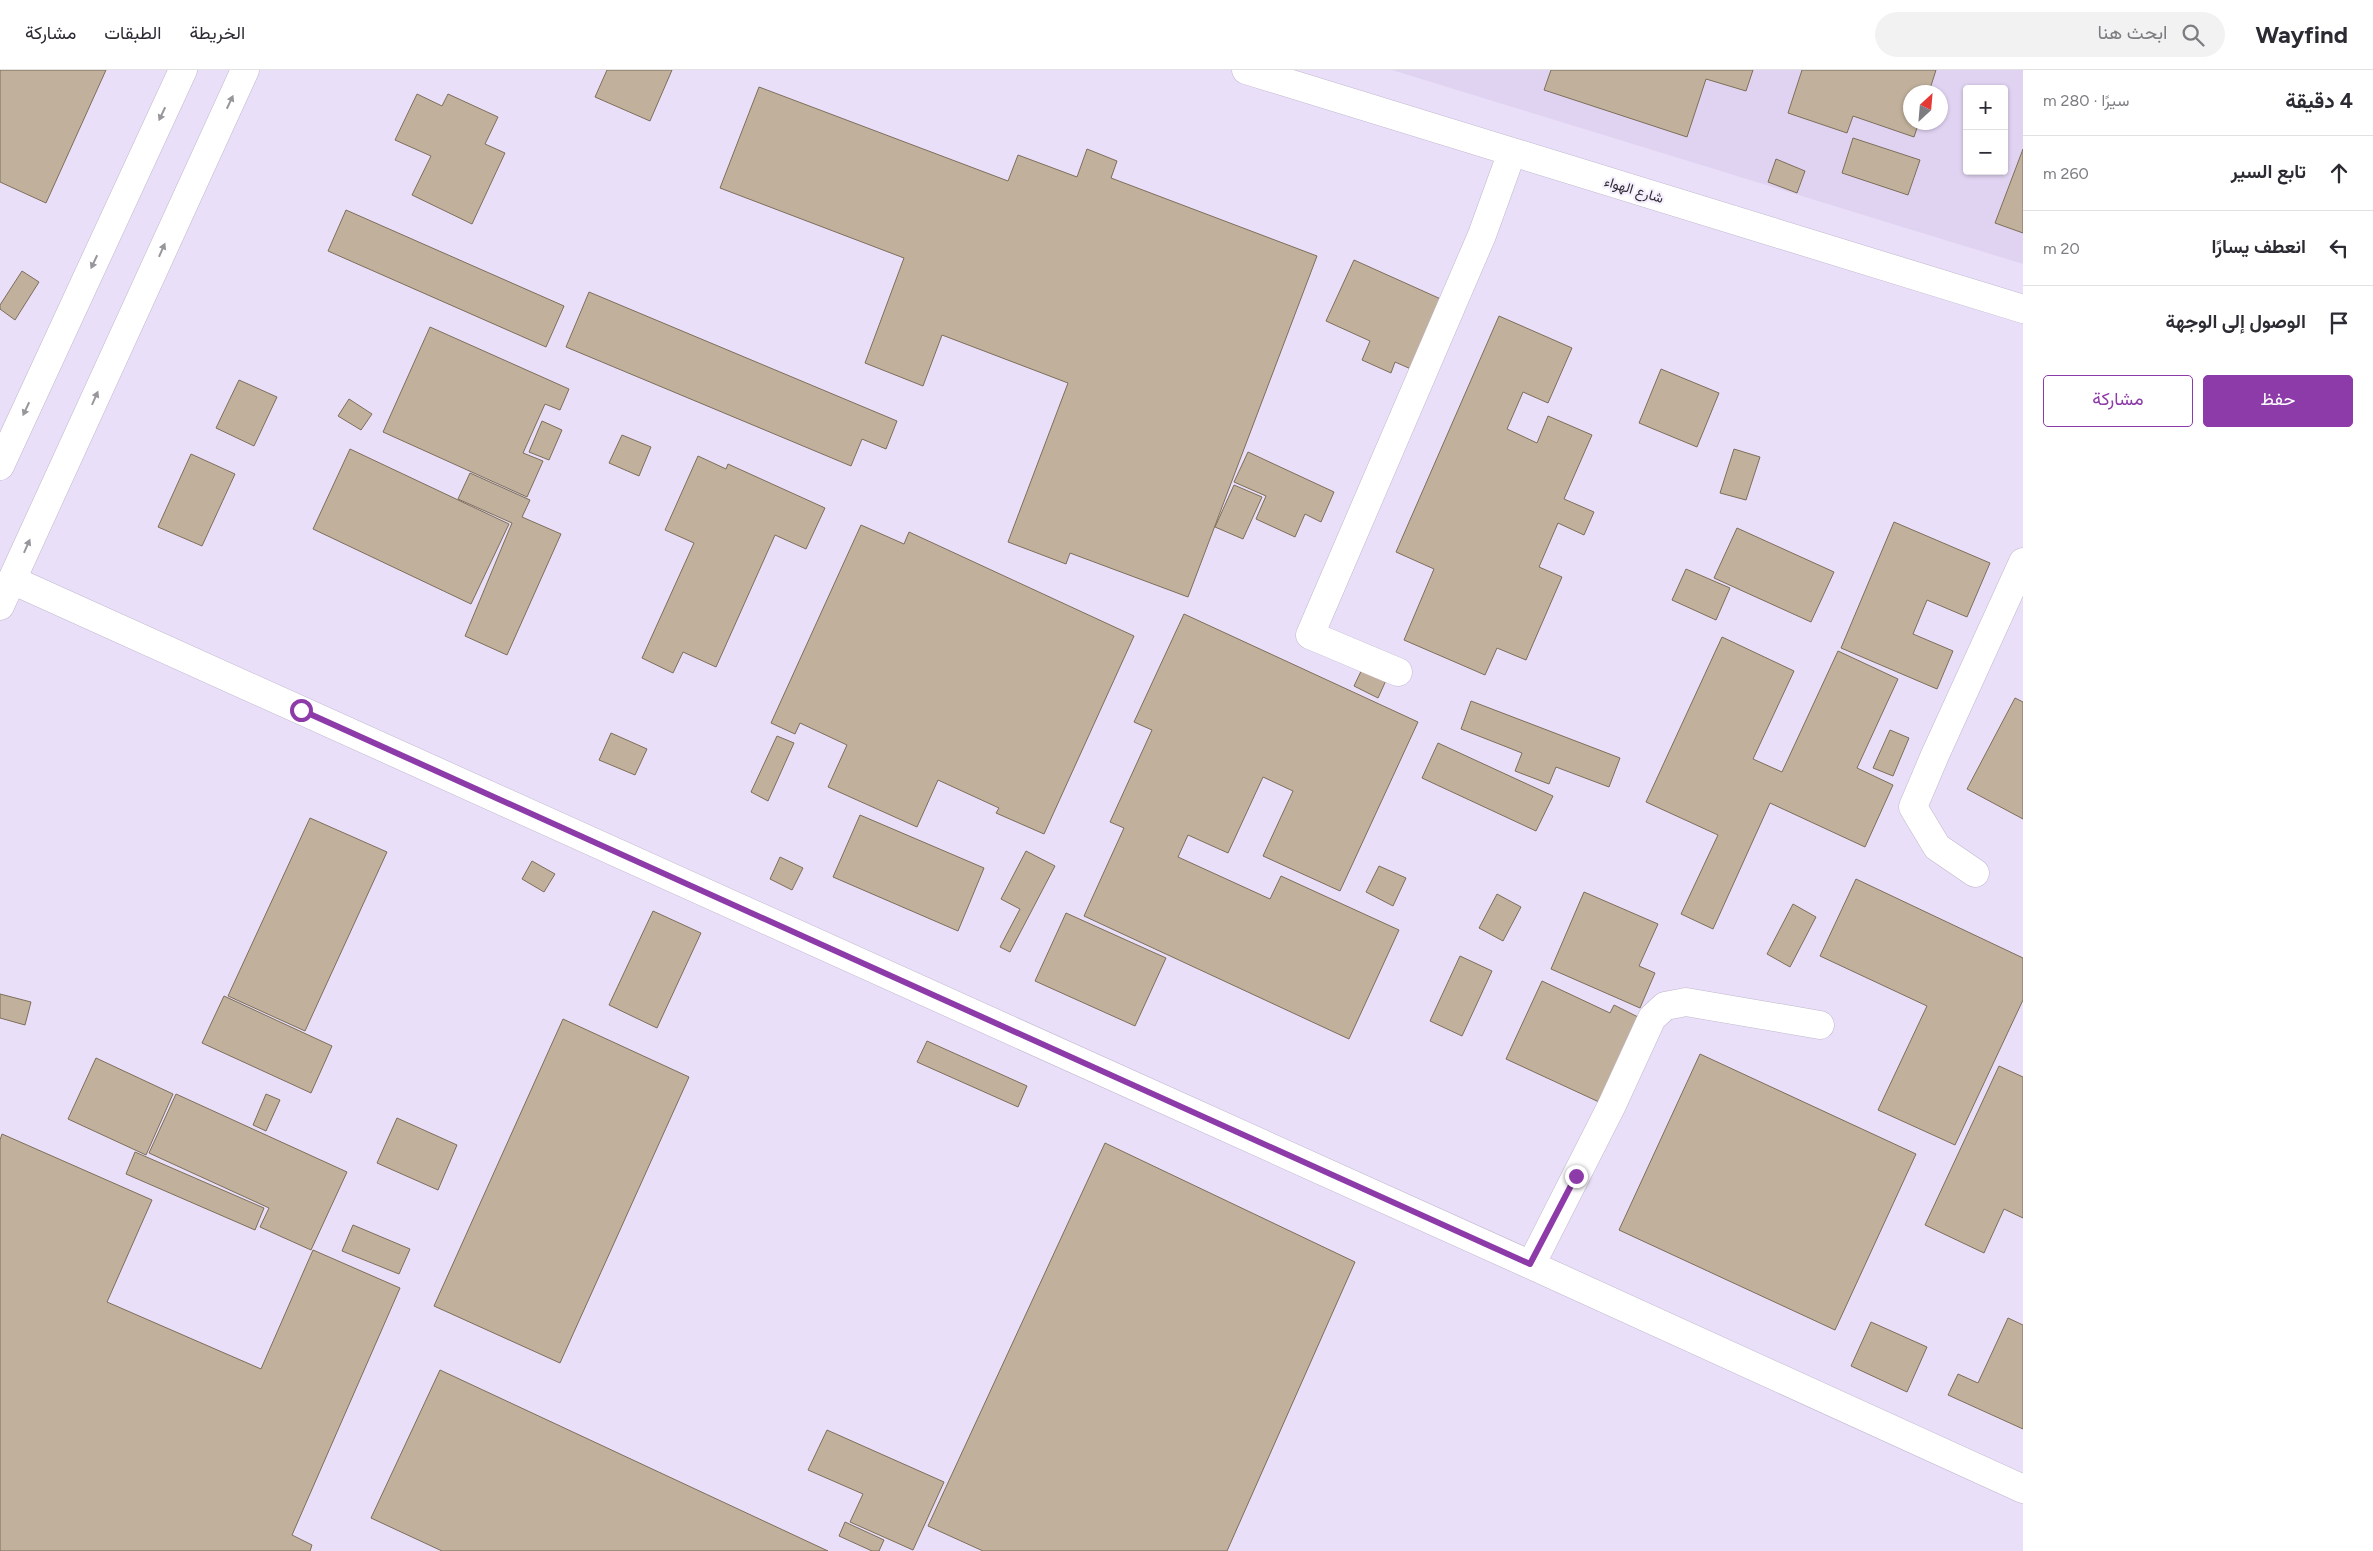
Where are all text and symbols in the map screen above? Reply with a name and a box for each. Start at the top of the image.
search box [1875,12,2225,57]
text: Wayfind [2255,20,2348,49]
text: ابحث هنا [2098,21,2167,44]
icon: search [2179,21,2207,49]
text: مشاركة [25,22,76,44]
text: الطبقات [104,22,161,44]
text: الخريطة [189,22,245,44]
north arrow [1903,85,1948,130]
map controls [1963,85,2008,175]
button: + [1963,85,2008,130]
text: 4 دقيقة [2285,88,2353,113]
text: سيرًا · 280 m [2043,91,2129,110]
one-way arrow [226,95,234,109]
one-way arrow [158,107,166,121]
button: − [1963,130,2008,175]
icon: ahead [2325,159,2353,187]
text: تابع السير [2231,160,2306,183]
text: 260 m [2043,164,2089,183]
street label: شارع الهواء [1602,173,1666,209]
icon: left [2325,234,2353,262]
text: انعطف يسارًا [2212,235,2306,258]
text: 20 m [2043,239,2080,258]
one-way arrow [158,243,166,257]
one-way arrow [90,255,98,269]
icon: arrive [2325,309,2353,337]
text: الوصول إلى الوجهة [2166,310,2306,333]
button: مشاركة [2043,375,2193,427]
button: حفظ [2203,375,2353,427]
one-way arrow [91,391,99,405]
one-way arrow [22,402,30,416]
one-way arrow [24,539,32,553]
route start [290,699,313,722]
route end [1565,1165,1588,1188]

